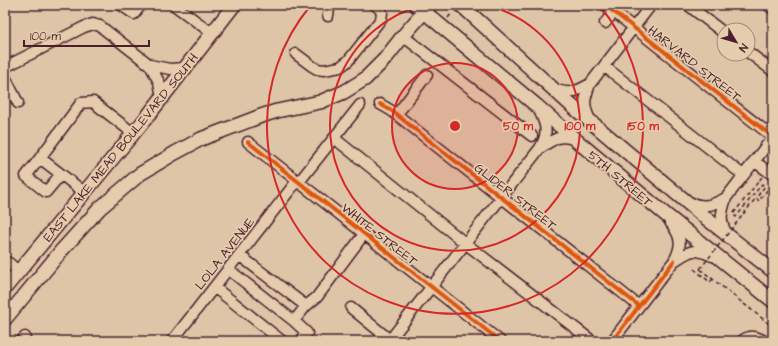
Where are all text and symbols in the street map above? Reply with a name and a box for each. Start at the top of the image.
scale bar [24,22,149,48]
street label: HARVARD STREET [644,22,746,107]
north arrow [716,22,756,62]
text: 100 m [30,28,61,45]
text: N [735,41,752,55]
street label: EAST LAKE MEAD BOULEVARD SOUTH [39,49,203,246]
text: 50 m [503,118,534,135]
text: 100 m [565,118,596,135]
text: 150 m [627,118,660,135]
centre of rings [448,119,462,133]
street label: 5TH STREET [584,146,657,212]
street label: GLIDER STREET [471,159,561,235]
street label: WHITE STREET [337,199,422,271]
street label: LOLA AVENUE [191,213,259,294]

